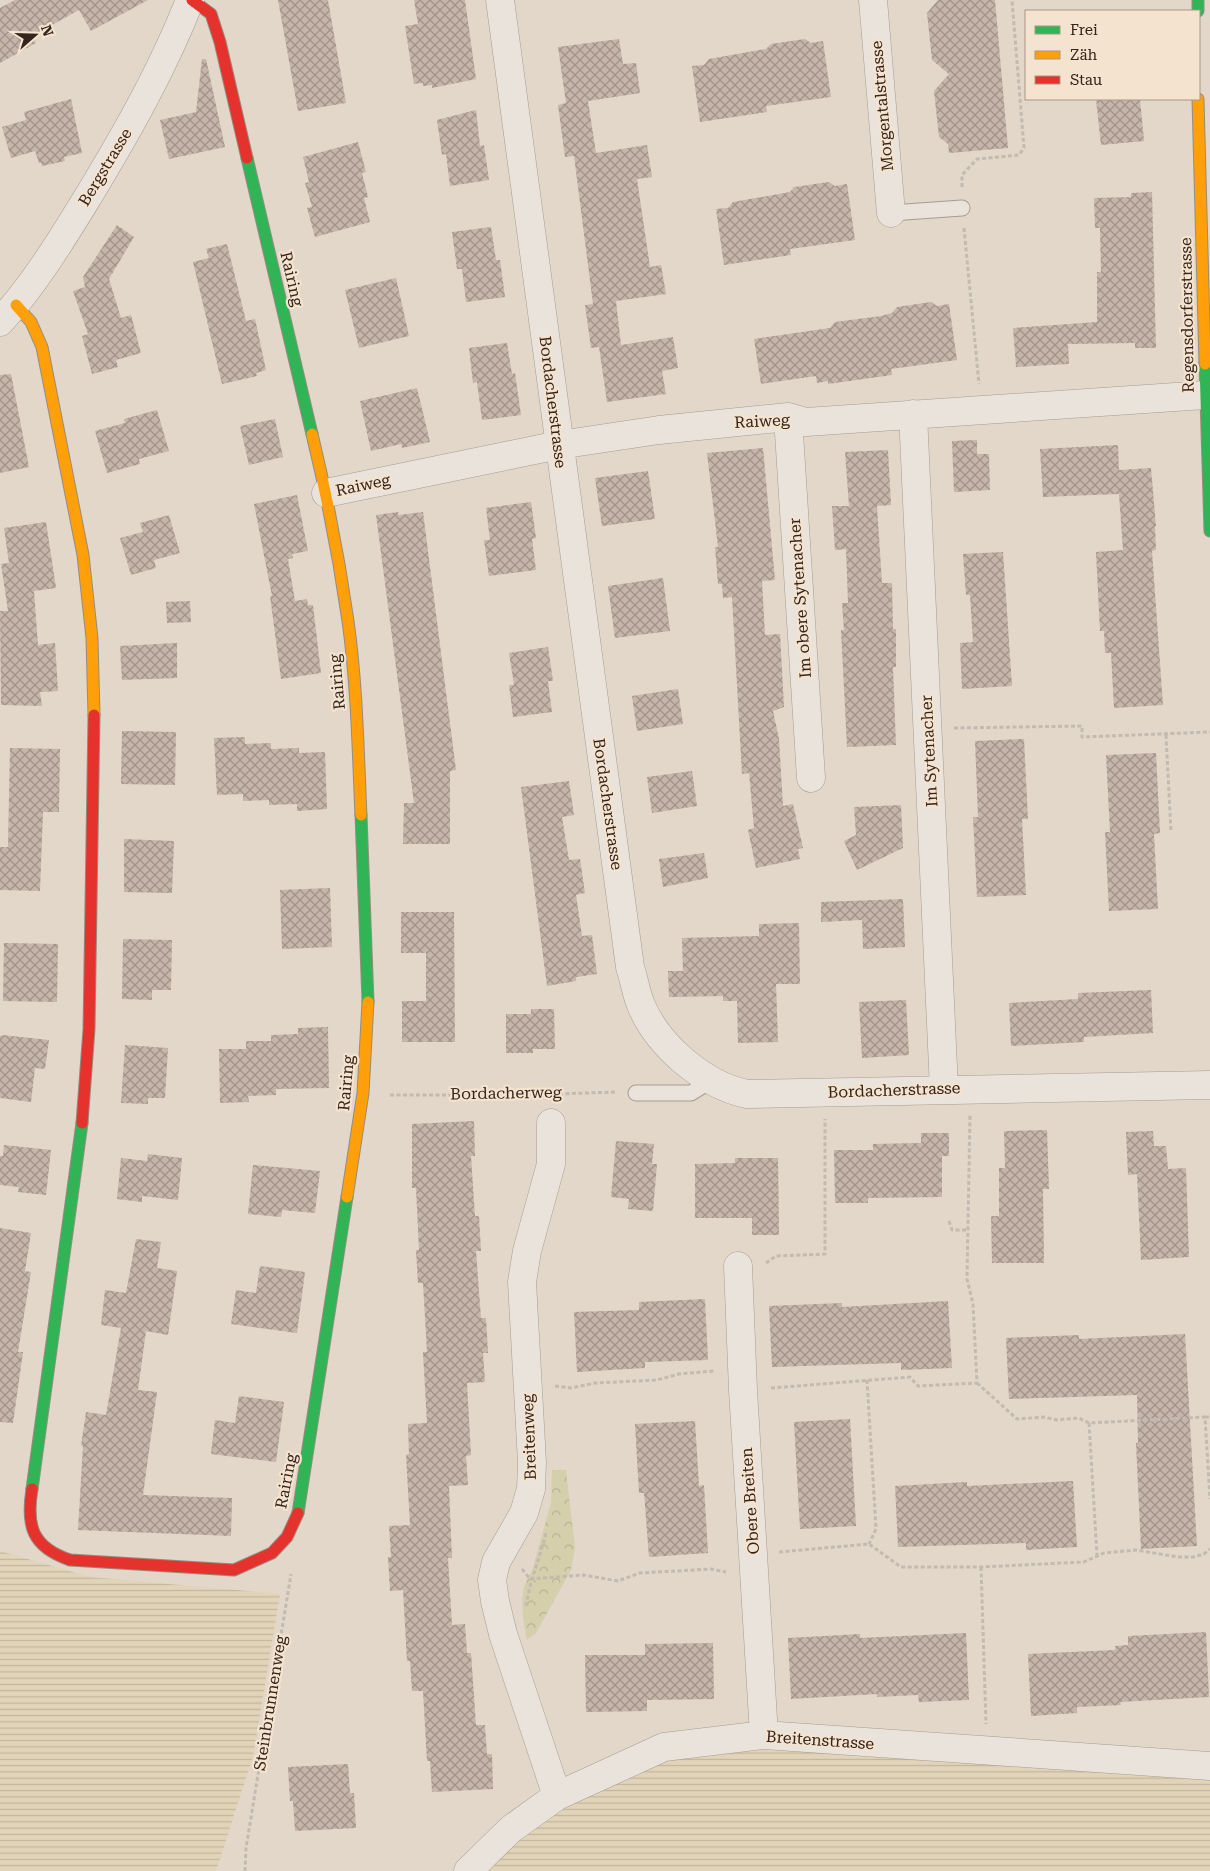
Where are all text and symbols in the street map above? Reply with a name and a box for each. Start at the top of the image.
north arrow [10,10,60,60]
legend [1025,10,1200,100]
text: Frei [1070,21,1098,39]
text: N [38,23,57,39]
street label: Morgentalstrasse [867,40,897,172]
text: Zäh [1070,46,1098,64]
text: Stau [1070,71,1103,89]
street label: Bergstrasse [74,124,136,209]
street label: Regensdorferstrasse [1176,237,1198,393]
street label: Rairing [276,250,308,309]
street label: Bordacherstrasse [535,335,571,469]
street label: Raiweg [734,410,791,432]
street label: Raiweg [334,470,393,500]
street label: Im obere Sytenacher [785,517,815,679]
street label: Rairing [325,652,349,711]
street label: Im Sytenacher [917,694,941,808]
street label: Bordacherstrasse [589,737,627,871]
street label: Rairing [334,1053,358,1112]
street label: Bordacherstrasse [827,1078,961,1102]
street label: Bordacherweg [450,1083,563,1103]
street label: Breitenweg [518,1393,540,1481]
street label: Obere Breiten [737,1447,763,1555]
street label: Rairing [271,1451,301,1510]
street label: Steinbrunnenweg [250,1633,290,1772]
street label: Breitenstrasse [765,1727,875,1753]

